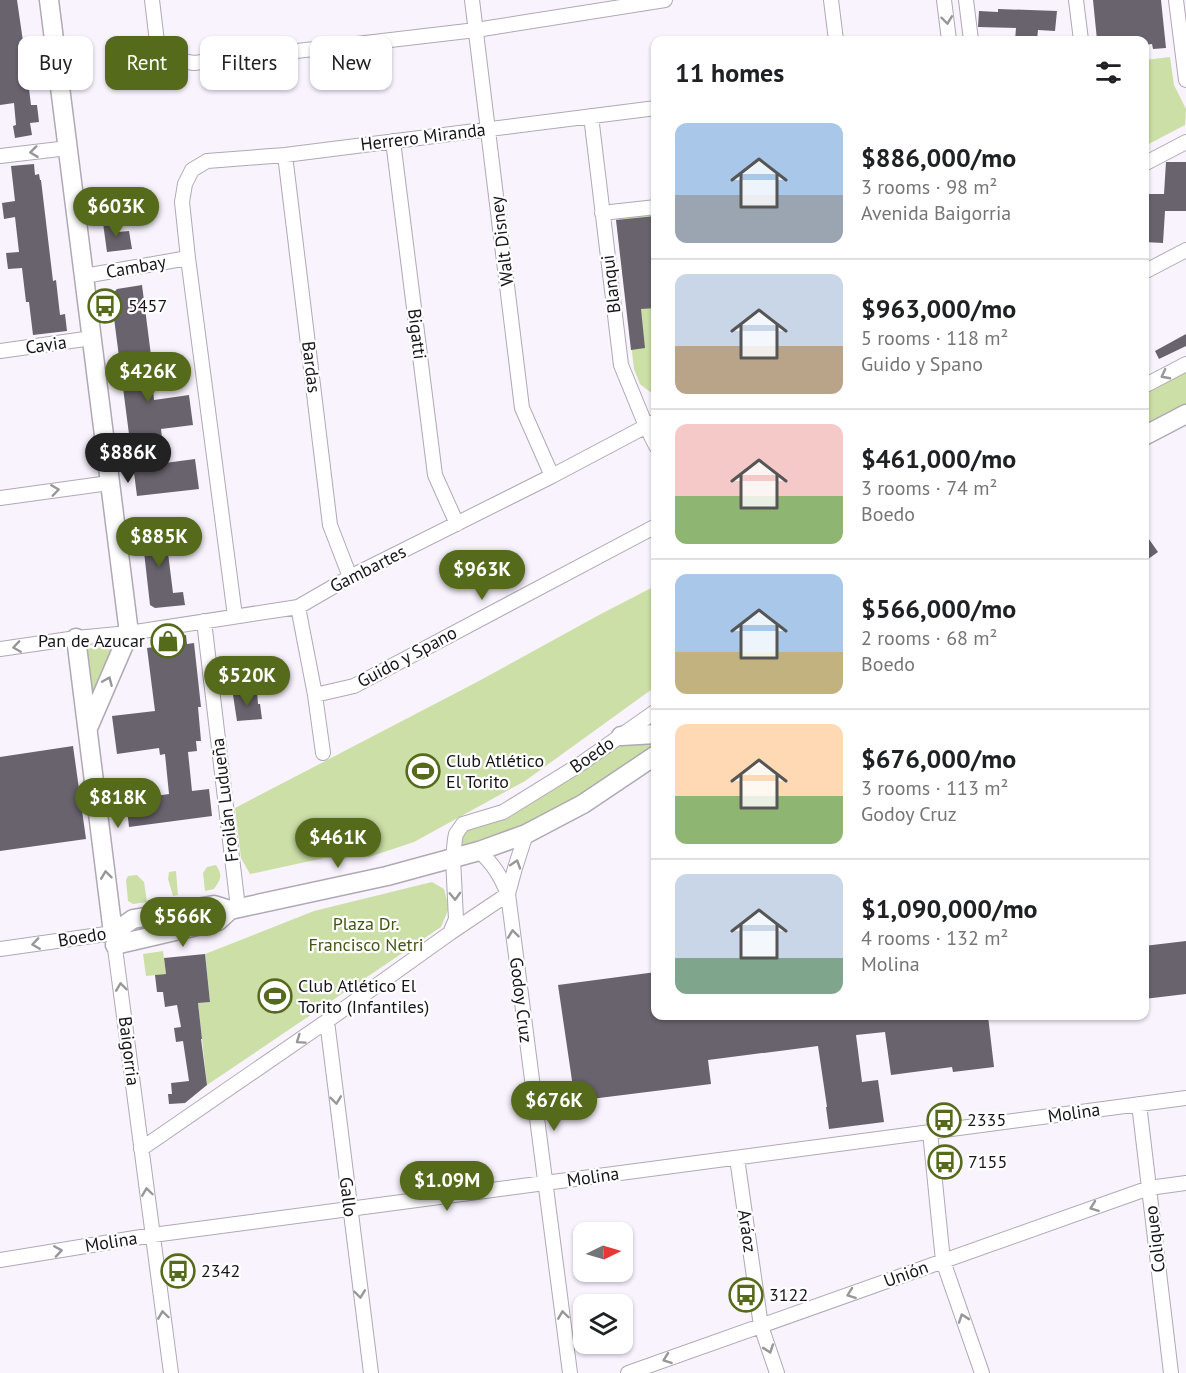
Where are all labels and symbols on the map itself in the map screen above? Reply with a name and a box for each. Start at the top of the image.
one-way arrow [940,16,953,25]
street label: Herrero Miranda [359,117,487,156]
one-way arrow [29,145,39,157]
pin: $603K [74,187,158,238]
street label: Walt Disney [485,194,518,287]
street label: Cambay [104,250,168,283]
street label: Blanqui [596,254,625,315]
bus stop icon: 5457 [87,288,123,324]
place label: 5457 [128,294,167,317]
street label: Bigatti [403,307,432,361]
street label: Cavia [24,330,68,359]
street label: Bardas [297,340,326,394]
pin: $426K [106,352,190,403]
one-way arrow [1161,368,1172,379]
pin: $886K [86,433,170,484]
one-way arrow [50,485,59,497]
pin: $885K [117,517,201,568]
street label: Gambartes [326,540,410,598]
pin: $963K [440,550,524,601]
street label: Guido y Spano [353,621,461,692]
shop icon: Pan de Azucar [150,623,186,659]
place label: Pan de Azucar [38,629,145,652]
one-way arrow [13,640,22,652]
pin: $520K [205,656,289,707]
one-way arrow [101,677,113,688]
street label: Boedo [565,731,618,778]
street label: Froilán Ludueña [205,737,244,863]
place label: Club Atlético El Torito [446,749,544,793]
sports icon: Club Atlético El Torito [405,753,441,789]
pin: $818K [76,778,160,829]
pin: $461K [296,818,380,869]
one-way arrow [509,859,521,870]
one-way arrow [100,870,113,880]
one-way arrow [449,892,462,901]
pin: $566K [141,897,225,948]
park label: Plaza Dr. Francisco Netri [308,912,424,956]
street label: Boedo [56,921,108,952]
one-way arrow [507,930,519,939]
one-way arrow [31,937,41,949]
street label: Godoy Cruz [505,956,538,1044]
place label: Club Atlético El Torito (Infantiles) [298,974,429,1018]
sports icon: Club Atlético El Torito (Infantiles) [257,978,293,1014]
one-way arrow [115,983,127,992]
street label: Baigorria [114,1015,145,1087]
one-way arrow [296,1033,307,1044]
pin: $676K [512,1081,596,1132]
one-way arrow [330,1096,342,1105]
street label: Molina [1046,1097,1102,1128]
bus stop icon: 2335 [926,1102,962,1138]
place label: 2335 [967,1108,1006,1131]
bus stop icon: 7155 [927,1144,963,1180]
place label: 7155 [968,1150,1007,1173]
pin: $1.09M [398,1161,496,1212]
street label: Molina [565,1161,621,1192]
street label: Gallo [335,1176,362,1218]
one-way arrow [141,1187,153,1197]
one-way arrow [1089,1200,1100,1213]
street label: Coliqueo [1139,1204,1170,1274]
street label: Aráoz [733,1208,762,1254]
north arrow [573,1222,633,1282]
street label: Molina [83,1226,139,1257]
one-way arrow [53,1245,62,1257]
bus stop icon: 2342 [160,1253,196,1289]
street label: Unión [880,1255,931,1292]
place label: 2342 [201,1259,240,1282]
bus stop icon: 3122 [728,1277,764,1313]
place label: 3122 [769,1283,808,1306]
one-way arrow [846,1286,857,1299]
one-way arrow [354,1289,366,1298]
one-way arrow [158,1310,170,1320]
one-way arrow [557,1310,569,1320]
one-way arrow [957,1313,970,1324]
one-way arrow [762,1343,775,1354]
one-way arrow [662,1352,673,1364]

